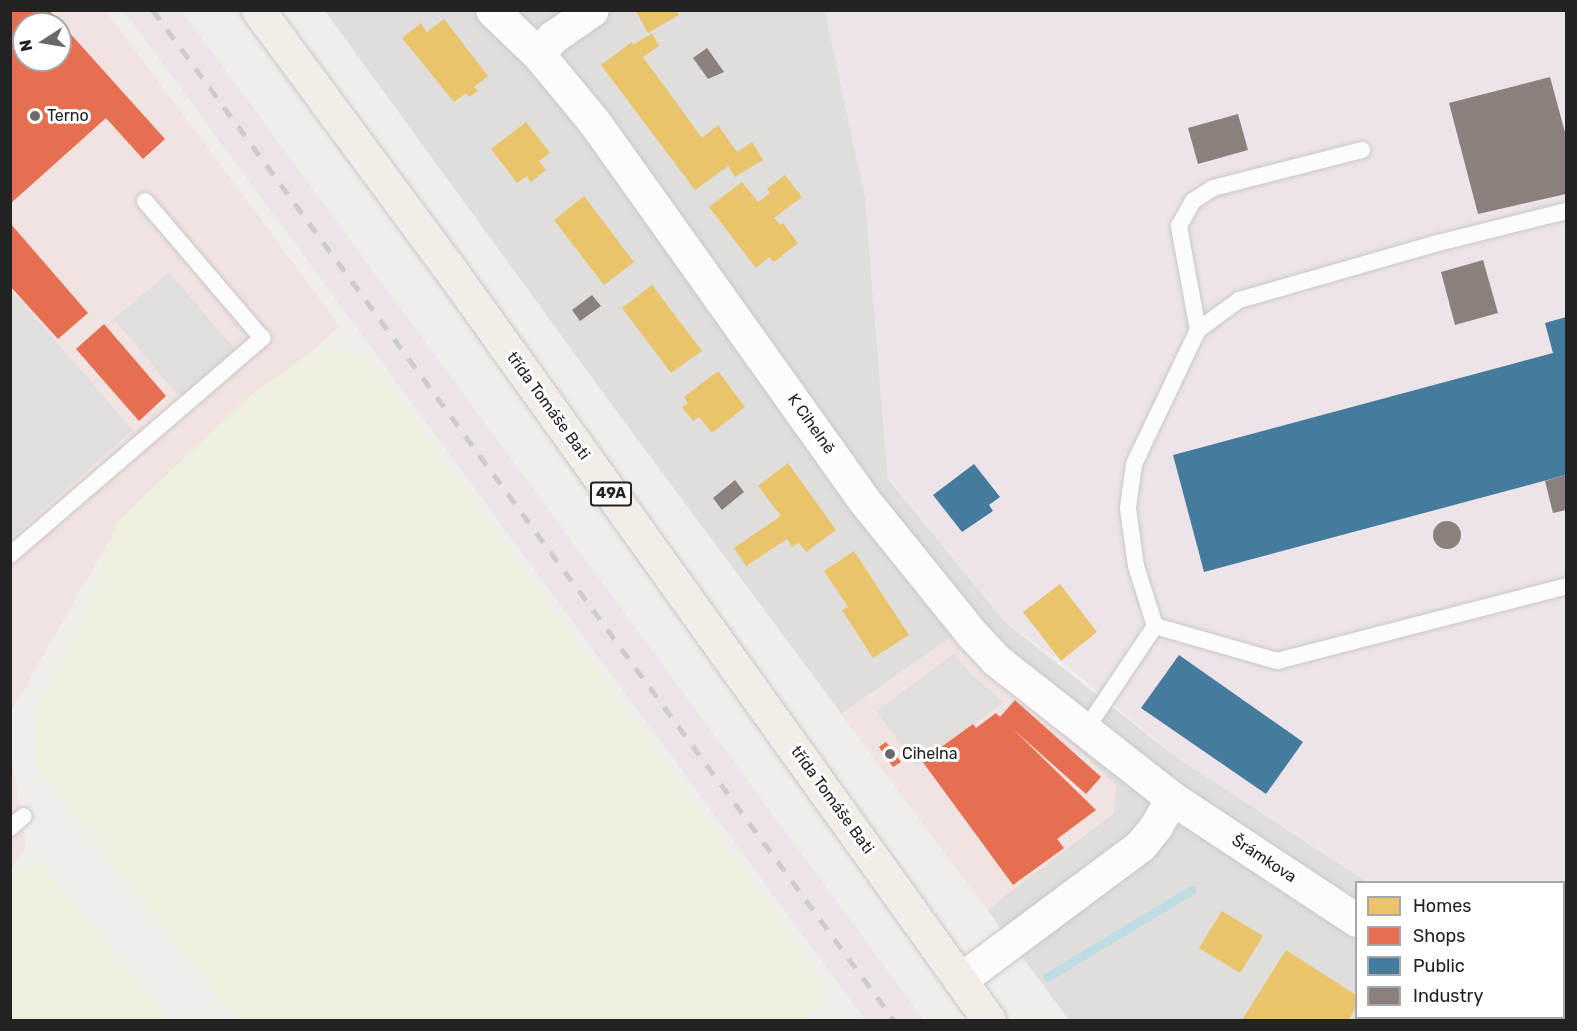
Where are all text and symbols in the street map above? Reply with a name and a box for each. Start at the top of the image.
north arrow [12,12,72,72]
text: N [15,38,36,53]
place label: Terno [47,106,89,126]
marker: Terno [28,109,42,123]
street label: třída Tomáše Bati [502,348,594,464]
street label: K Cihelně [783,390,839,458]
road number: 49A [588,482,634,506]
street label: třída Tomáše Bati [786,742,878,858]
place label: Cihelna [902,744,958,764]
marker: Cihelna [883,747,897,761]
street label: Šrámkova [1228,831,1300,887]
legend [1355,881,1565,1019]
text: Homes [1413,895,1471,917]
text: Shops [1413,925,1465,947]
text: Public [1413,955,1465,977]
text: Industry [1413,985,1483,1007]

